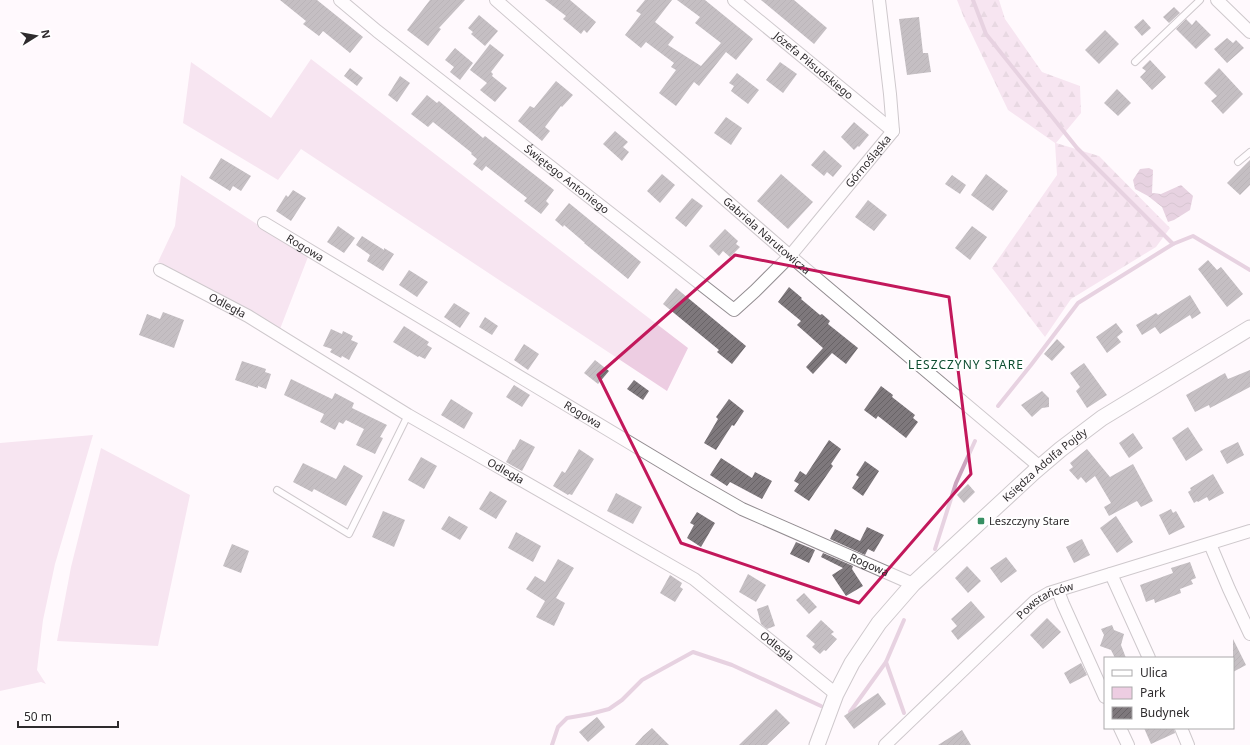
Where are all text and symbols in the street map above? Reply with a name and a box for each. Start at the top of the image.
north arrow [16,16,56,56]
street label: Józefa Piłsudskiego [770,27,857,102]
text: N [38,28,55,40]
street label: Górnośląska [841,131,894,190]
street label: Świętego Antoniego [521,141,613,217]
street label: Gabriela Narutowicza [720,193,814,277]
street label: Rogowa [284,230,327,264]
street label: Odległa [206,289,249,321]
district label: LESZCZYNY STARE [908,356,1024,373]
street label: Rogowa [561,397,605,431]
street label: Księdza Adolfa Pojdy [999,424,1090,505]
street label: Odległa [485,454,527,487]
place label: Leszczyny Stare [989,513,1069,528]
marker: Leszczyny Stare [976,516,986,526]
street label: Rogowa [847,549,891,580]
street label: Powstańców [1013,578,1075,622]
street label: Odległa [757,627,798,664]
legend [1104,657,1234,729]
text: Ulica [1140,664,1167,681]
text: Park [1140,684,1166,701]
scale bar [18,703,118,729]
text: Budynek [1140,704,1190,721]
text: 50 m [24,708,52,725]

